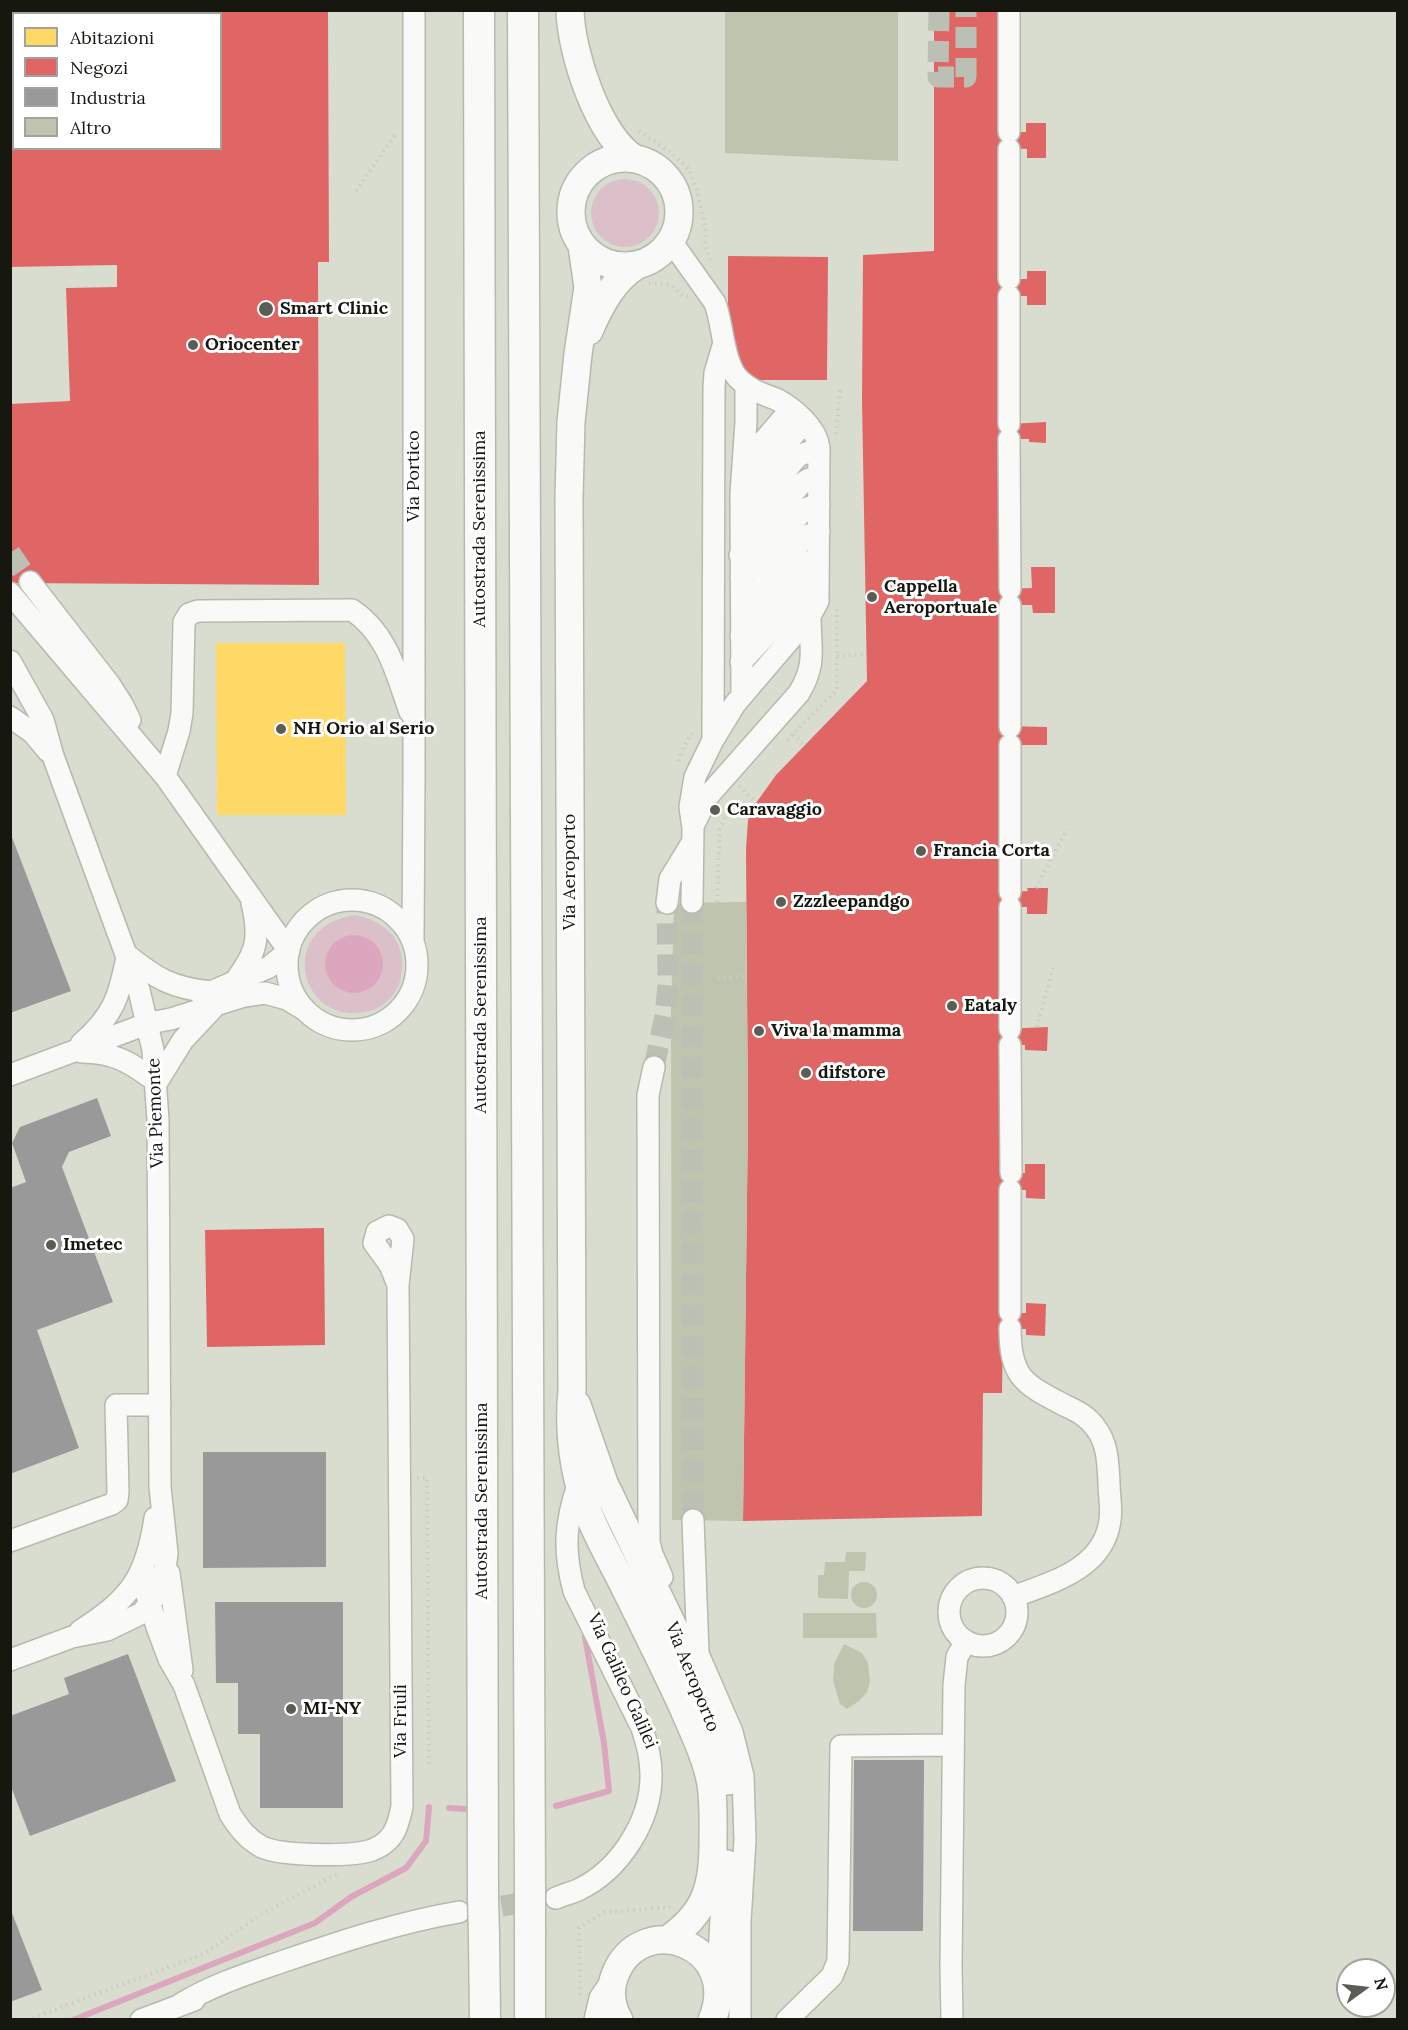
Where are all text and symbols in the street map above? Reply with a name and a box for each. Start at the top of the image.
legend [12,12,222,150]
text: Abitazioni [70,26,154,49]
text: Negozi [70,56,128,79]
text: Industria [70,86,146,109]
text: Altro [70,116,111,139]
place label: Smart Clinic [280,298,388,320]
marker: Smart Clinic [257,300,275,318]
place label: Oriocenter [205,334,300,356]
marker: Oriocenter [186,338,200,352]
street label: Via Portico [403,430,425,522]
street label: Autostrada Serenissima [469,430,491,628]
place label: Cappella Aeroportuale [884,576,997,618]
marker: Cappella Aeroportuale [865,590,879,604]
place label: NH Orio al Serio [293,718,434,740]
marker: NH Orio al Serio [274,722,288,736]
place label: Caravaggio [727,799,822,821]
marker: Caravaggio [708,803,722,817]
street label: Via Aeroporto [559,814,581,930]
place label: Francia Corta [933,840,1050,862]
marker: Francia Corta [914,844,928,858]
place label: Zzzleepandgo [793,891,910,913]
marker: Zzzleepandgo [774,895,788,909]
street label: Autostrada Serenissima [470,916,492,1114]
place label: Eataly [964,995,1017,1017]
marker: Eataly [945,999,959,1013]
place label: Viva la mamma [771,1020,901,1042]
marker: Viva la mamma [752,1024,766,1038]
street label: Via Piemonte [143,1057,169,1169]
place label: difstore [818,1062,886,1084]
marker: difstore [799,1066,813,1080]
place label: Imetec [63,1234,122,1256]
marker: Imetec [44,1238,58,1252]
street label: Autostrada Serenissima [471,1402,493,1600]
street label: Via Galileo Galilei [582,1610,662,1752]
street label: Via Aeroporto [660,1619,724,1735]
street label: Via Friuli [390,1684,412,1758]
place label: MI-NY [303,1698,361,1720]
marker: MI-NY [284,1702,298,1716]
north arrow [1336,1958,1396,2018]
text: N [1370,1975,1393,1992]

